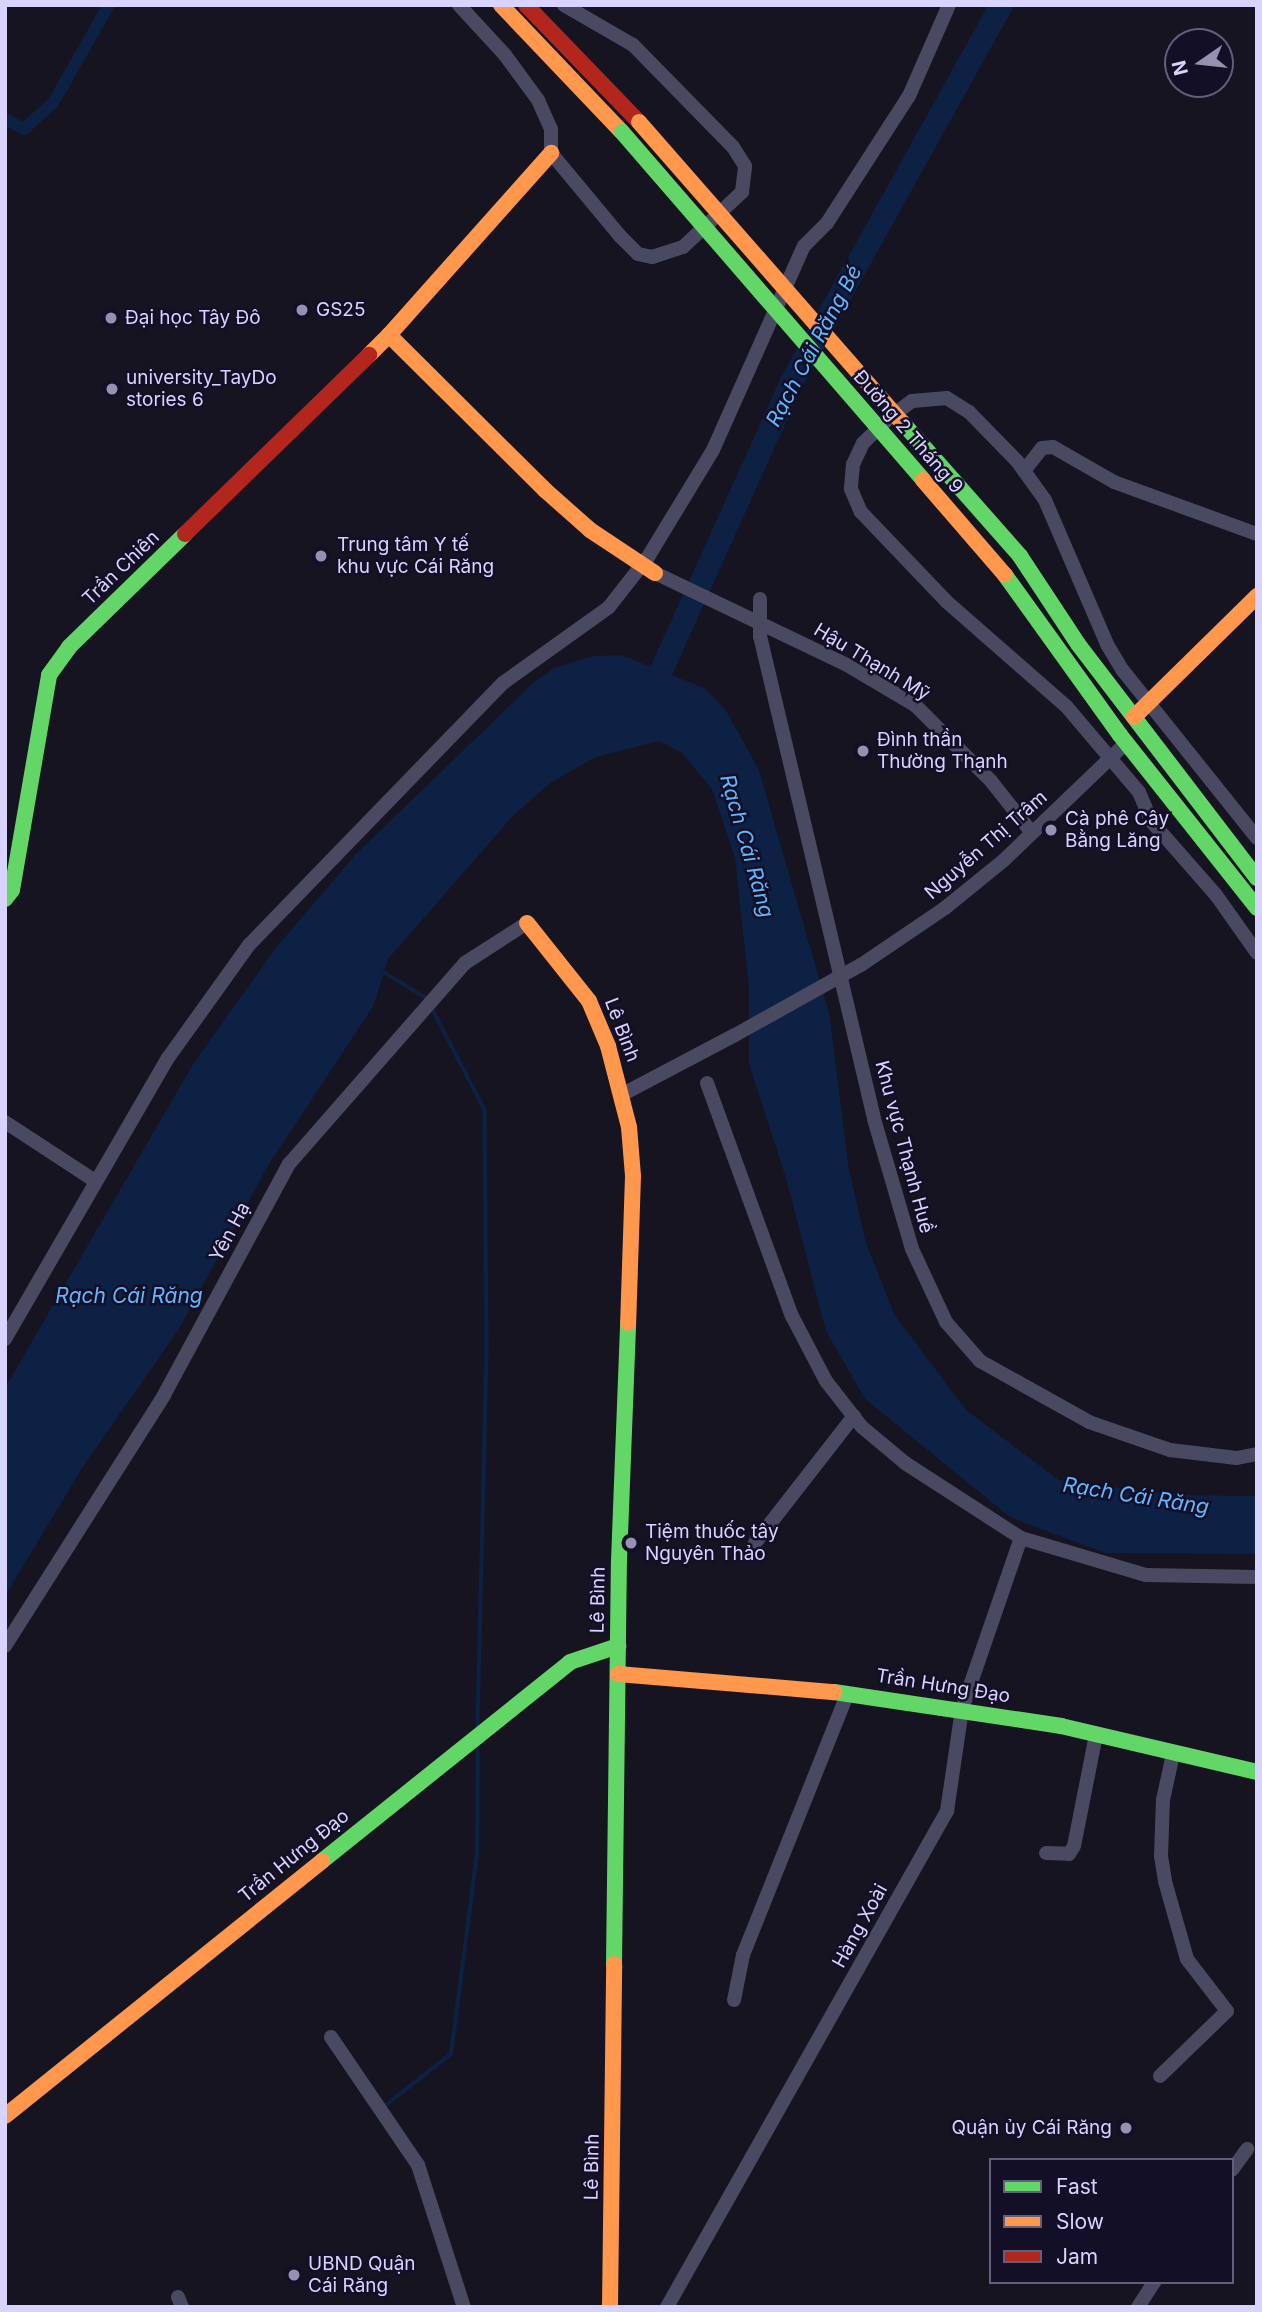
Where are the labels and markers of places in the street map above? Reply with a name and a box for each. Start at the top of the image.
place label: GS25 [316,299,366,321]
marker: GS25 [294,302,310,318]
place label: Đại học Tây Đô [125,307,261,329]
marker: Đại học Tây Đô [103,310,119,326]
place label: university_TayDo stories 6 [126,367,277,411]
marker: university_TayDo stories 6 [104,381,120,397]
place label: Trung tâm Y tế khu vực Cái Răng [337,534,494,578]
marker: Trung tâm Y tế khu vực Cái Răng [311,546,331,566]
place label: Đình thần Thường Thạnh [877,729,1008,773]
marker: Đình thần Thường Thạnh [855,743,871,759]
place label: Cà phê Cây Bằng Lăng [1065,808,1169,852]
marker: Cà phê Cây Bằng Lăng [1043,822,1059,838]
place label: Tiệm thuốc tây Nguyên Thảo [645,1521,779,1565]
marker: Tiệm thuốc tây Nguyên Thảo [623,1535,639,1551]
place label: Quận ủy Cái Răng [952,2117,1112,2139]
marker: Quận ủy Cái Răng [1118,2120,1134,2136]
place label: UBND Quận Cái Răng [308,2253,416,2297]
marker: UBND Quận Cái Răng [286,2267,302,2283]

